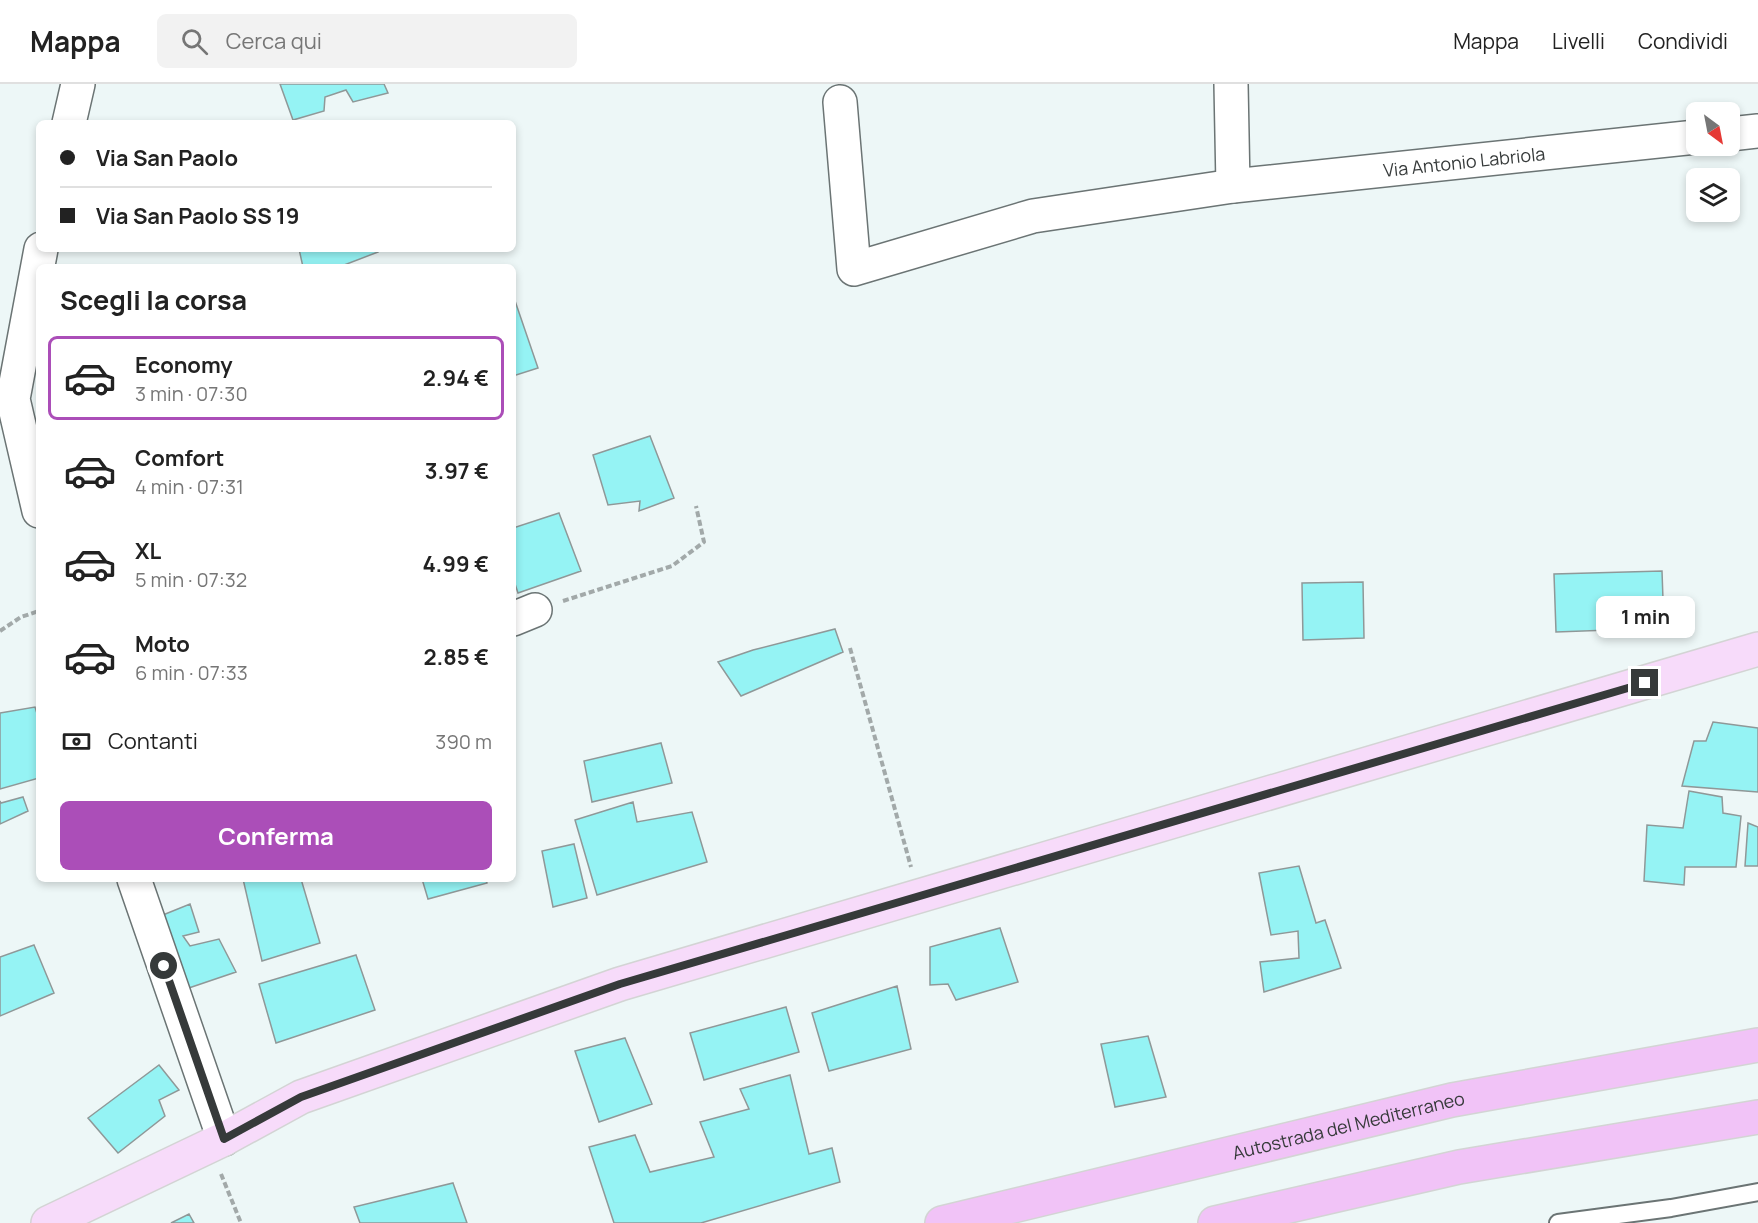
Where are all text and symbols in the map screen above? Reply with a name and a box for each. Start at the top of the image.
search box [157,14,577,68]
text: Mappa [30,22,121,60]
icon: search [178,25,211,58]
text: Cerca qui [226,26,322,56]
text: Mappa [1453,27,1519,55]
text: Livelli [1552,27,1605,55]
text: Condividi [1638,27,1728,55]
north arrow [1686,102,1740,156]
map controls [1686,102,1740,222]
street label: Via Antonio Labriola [1382,141,1546,182]
text: Via San Paolo [96,143,238,173]
button: layers [1686,168,1740,222]
text: Via San Paolo SS 19 [96,201,299,231]
text: Scegli la corsa [60,281,247,318]
text: Economy [135,350,233,380]
icon: car [63,351,117,405]
text: 2.94 € [423,363,489,393]
text: 3 min · 07:30 [135,380,248,407]
text: Comfort [135,443,224,473]
icon: car [63,444,117,498]
text: 3.97 € [425,456,489,486]
text: 4 min · 07:31 [135,473,244,500]
text: XL [135,536,161,566]
icon: car [63,537,117,591]
text: 4.99 € [423,549,489,579]
text: 5 min · 07:32 [135,566,247,593]
callout: 1 min [1596,596,1694,638]
text: 1 min [1621,603,1670,630]
text: Moto [135,629,190,659]
icon: car [63,630,117,684]
text: 2.85 € [423,642,489,672]
text: 6 min · 07:33 [135,659,248,686]
route end [1631,669,1658,696]
icon: cash [60,725,93,758]
text: Contanti [108,726,198,756]
text: 390 m [435,728,492,755]
button: Conferma [60,801,492,870]
route start [150,952,177,979]
street label: Autostrada del Mediterraneo [1230,1086,1466,1165]

